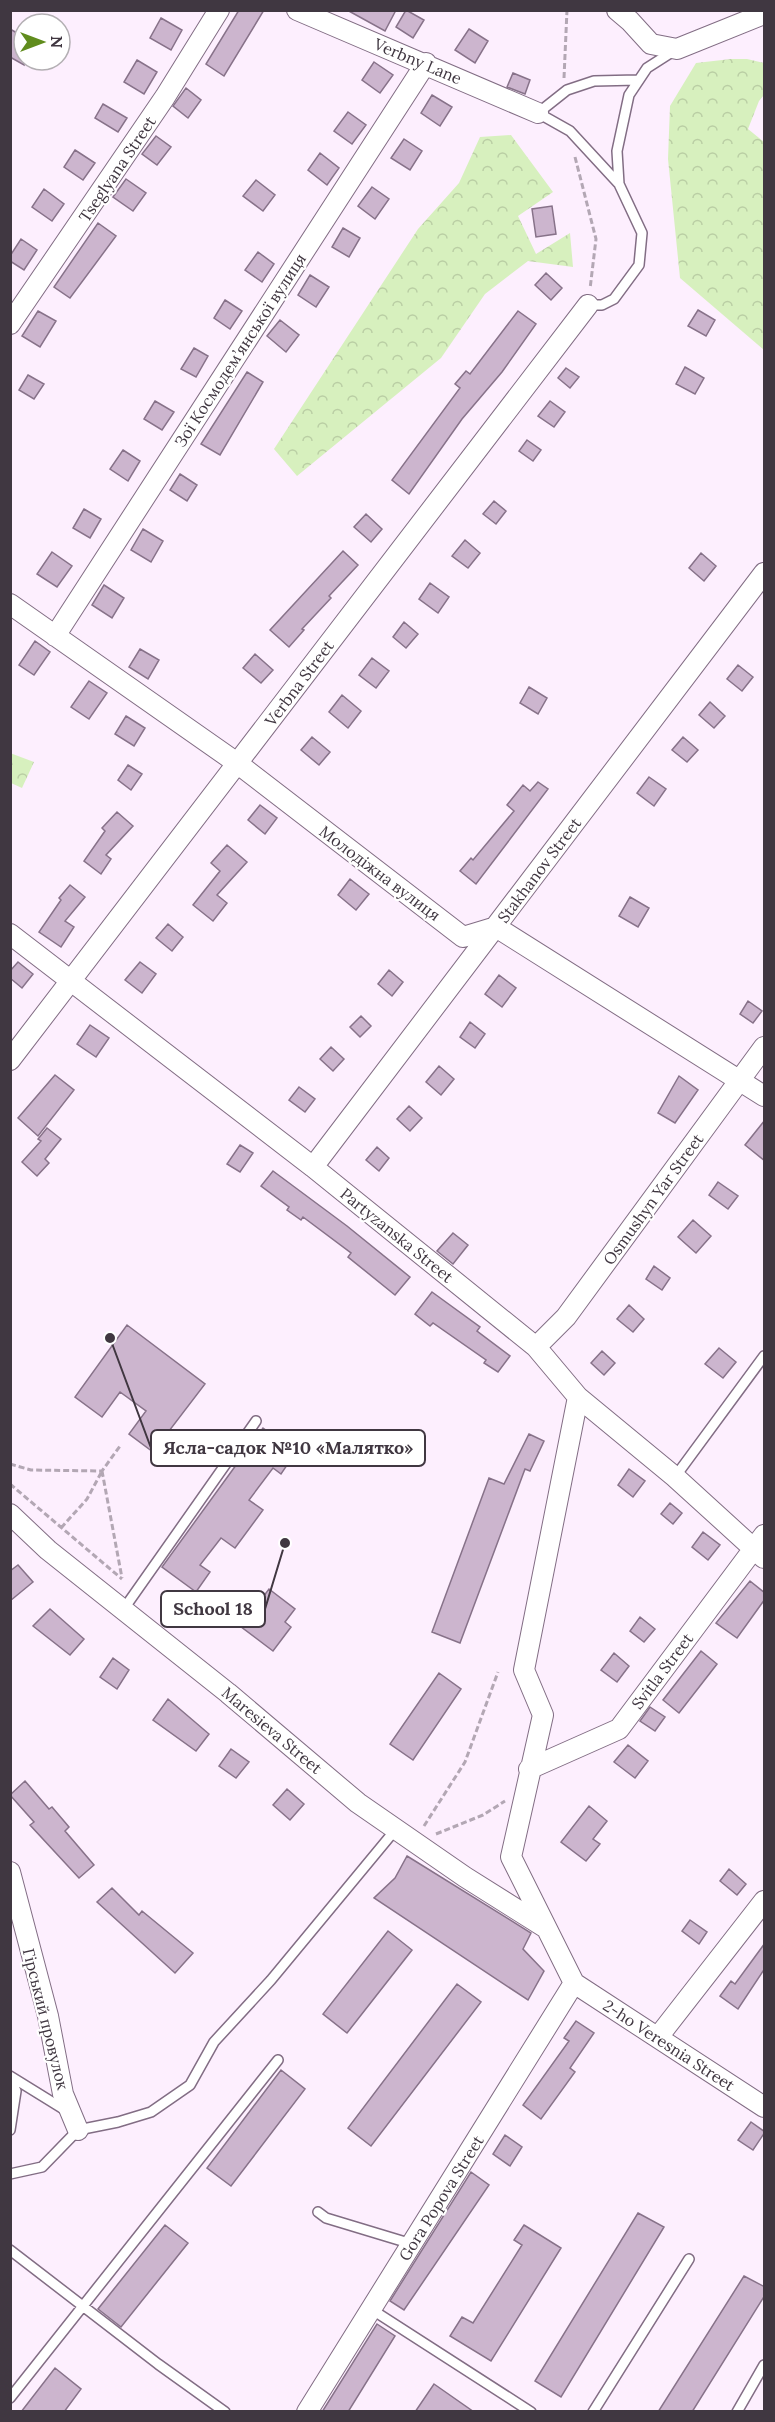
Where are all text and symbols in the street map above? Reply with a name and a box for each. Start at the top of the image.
north arrow [12,12,72,72]
street label: Verbny Lane [370,33,465,89]
text: N [47,36,67,48]
street label: Tseglyana Street [74,111,160,226]
street label: Зої Космодем’янської вулиця [170,249,310,451]
street label: Verbna Street [260,636,338,731]
street label: Stakhanov Street [493,813,586,927]
street label: Молодіжна вулиця [316,821,444,925]
street label: Osmushyn Yar Street [599,1129,708,1269]
street label: Partyzanska Street [336,1183,458,1287]
callout: Ясла-садок №10 «Малятко» [151,1430,425,1466]
text: Ясла-садок №10 «Малятко» [163,1436,413,1459]
callout: School 18 [161,1591,265,1627]
text: School 18 [173,1597,253,1620]
street label: Svitla Street [627,1628,698,1713]
street label: Maresieva Street [218,1682,327,1778]
street label: Гірський провулок [19,1946,73,2092]
street label: 2-ho Veresnia Street [600,1995,739,2095]
street label: Gora Popova Street [394,2131,488,2264]

